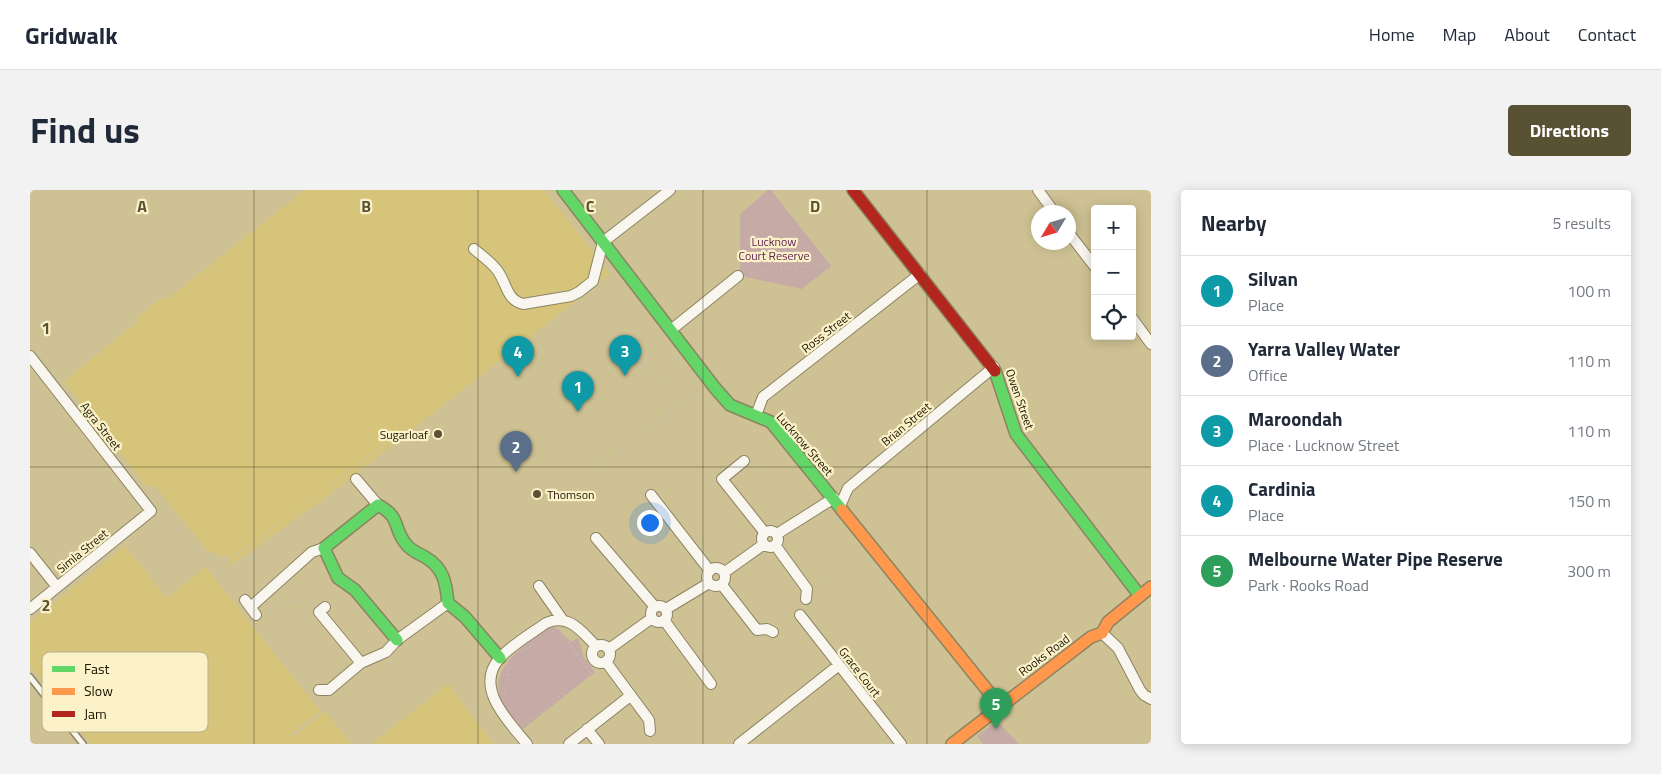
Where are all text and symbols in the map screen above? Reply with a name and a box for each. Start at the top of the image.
text: Gridwalk [25,17,118,53]
text: Home [1369,21,1415,48]
text: Map [1443,21,1476,48]
text: About [1504,21,1550,48]
text: Contact [1578,21,1636,48]
text: Find us [30,103,140,157]
button: Directions [1508,105,1631,156]
text: A [137,194,147,218]
text: B [361,194,371,218]
text: C [586,194,595,218]
text: D [810,194,820,218]
north arrow [1031,205,1076,250]
map controls [1091,205,1136,340]
button: + [1091,205,1136,250]
text: Nearby [1201,207,1266,239]
text: 5 results [1552,211,1611,235]
park label: Lucknow Court Reserve [739,232,809,265]
button: − [1091,250,1136,295]
text: Silvan [1248,264,1298,293]
text: 1 [1213,279,1221,303]
text: 100 m [1567,279,1611,303]
text: Place [1248,293,1284,317]
button: locate [1091,295,1136,340]
street label: Ross Street [797,306,855,357]
text: 1 [42,316,50,340]
text: Yarra Valley Water [1248,334,1400,363]
pin: 3 [609,335,641,376]
pin: 4 [502,336,534,377]
text: 2 [1213,349,1221,373]
text: 110 m [1567,349,1611,373]
text: Office [1248,363,1288,387]
street label: Owen Street [1001,366,1040,433]
pin: 1 [562,371,594,412]
street label: Brian Street [877,397,936,451]
street label: Agra Street [76,398,127,455]
text: Maroondah [1248,404,1342,433]
street label: Lucknow Street [772,408,838,480]
text: 3 [1213,419,1221,443]
text: 110 m [1567,419,1611,443]
place label: Sugarloaf [380,425,428,444]
marker: Sugarloaf [432,428,444,440]
pin: 2 [500,431,532,472]
text: Place · Lucknow Street [1248,433,1399,457]
text: Cardinia [1248,474,1316,503]
place label: Thomson [547,485,594,504]
marker: Thomson [531,488,543,500]
text: 4 [1213,489,1221,513]
text: 150 m [1567,489,1611,513]
text: Place [1248,503,1284,527]
your location [637,510,663,536]
street label: Simla Street [52,524,112,578]
text: Melbourne Water Pipe Reserve [1248,544,1503,573]
text: 5 [1213,559,1221,583]
text: 300 m [1567,559,1611,583]
text: Park · Rooks Road [1248,573,1369,597]
text: 2 [42,593,50,617]
street label: Rooks Road [1014,629,1074,681]
street label: Grace Court [834,643,886,702]
legend [42,652,208,732]
text: Fast [84,658,109,679]
text: Slow [84,680,113,701]
pin: 5 [980,688,1012,729]
text: Jam [84,703,107,724]

